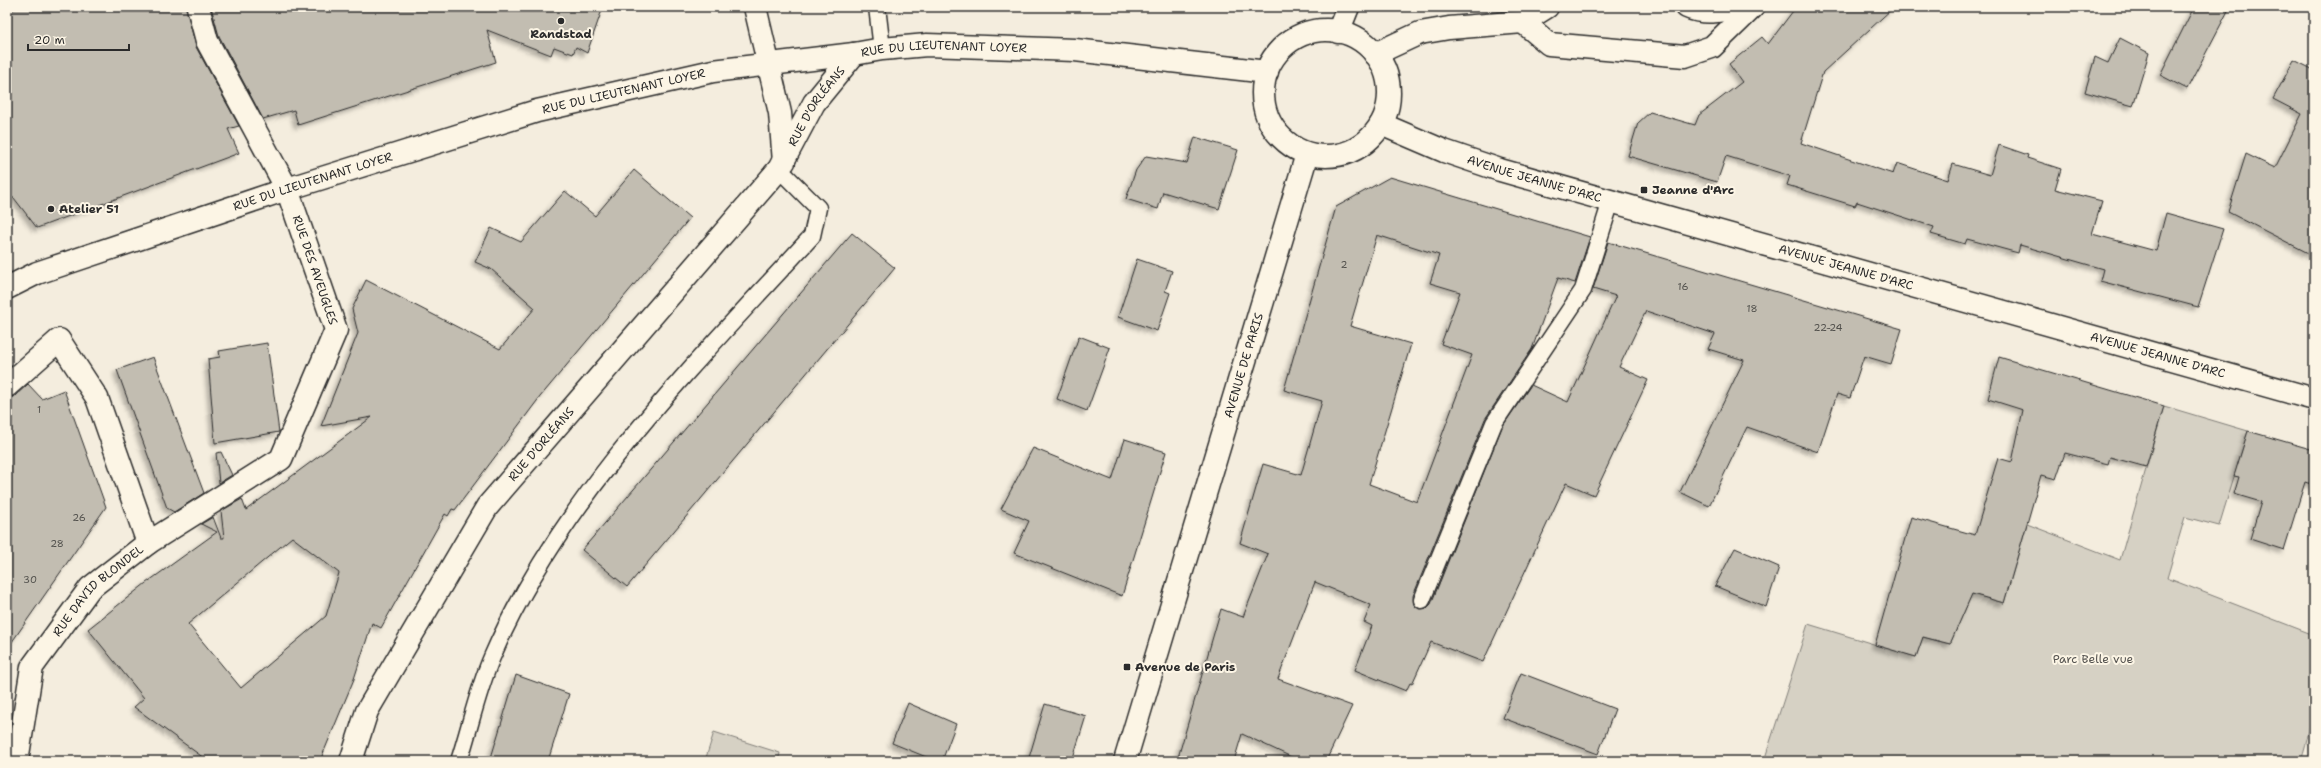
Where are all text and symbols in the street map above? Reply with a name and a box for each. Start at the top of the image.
marker: Randstad [556,16,566,26]
scale bar [28,26,129,52]
place label: Randstad [530,26,592,42]
text: 20 m [34,32,65,48]
street label: RUE DU LIEUTENANT LOYER [860,37,1027,61]
street label: RUE D'ORLÉANS [784,63,849,149]
street label: RUE DU LIEUTENANT LOYER [541,65,707,118]
street label: RUE DU LIEUTENANT LOYER [231,149,394,215]
street label: AVENUE JEANNE D'ARC [1465,151,1603,206]
place label: Jeanne d'Arc [1652,182,1734,198]
marker: Jeanne d'Arc [1639,185,1649,195]
place label: Atelier 51 [59,201,119,217]
marker: Atelier 51 [46,204,56,214]
street label: RUE DES AVEUGLES [289,213,341,327]
street label: AVENUE JEANNE D'ARC [1777,241,1915,294]
house number: 2 [1341,258,1348,271]
house number: 16 [1678,280,1688,293]
house number: 18 [1746,302,1758,315]
street label: AVENUE DE PARIS [1220,311,1267,420]
house number: 22-24 [1813,321,1843,334]
street label: AVENUE JEANNE D'ARC [2089,328,2227,382]
house number: 1 [37,403,41,416]
street label: RUE D'ORLÉANS [505,404,578,485]
house number: 26 [72,511,86,524]
house number: 28 [50,537,64,550]
street label: RUE DAVID BLONDEL [49,541,147,640]
house number: 30 [23,573,37,586]
park label: Parc Belle vue [2053,651,2134,667]
place label: Avenue de Paris [1135,659,1235,675]
marker: Avenue de Paris [1122,662,1132,672]

